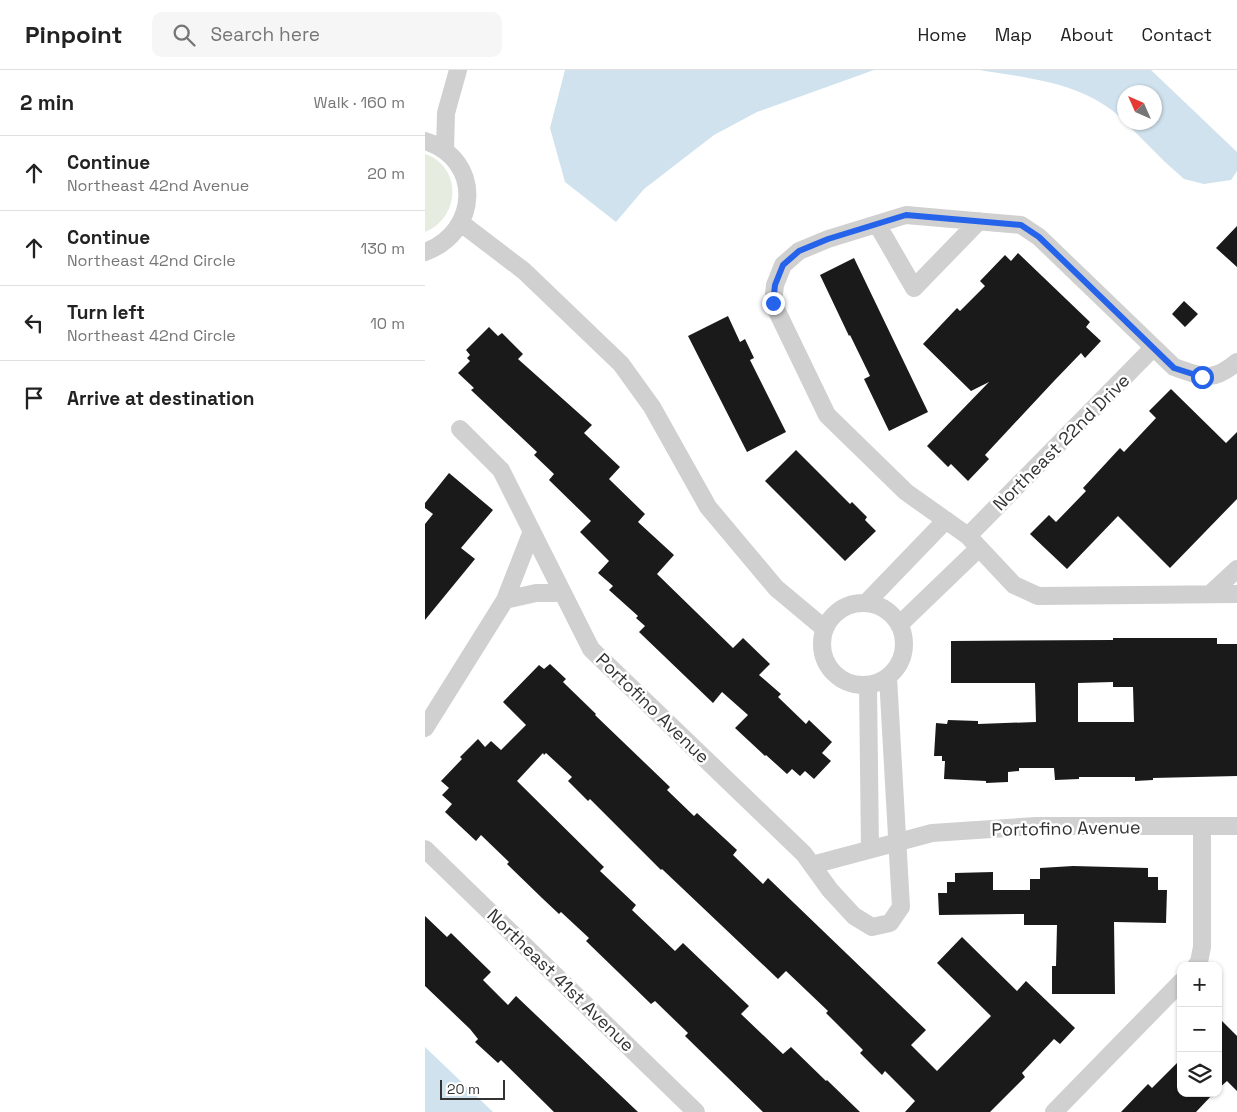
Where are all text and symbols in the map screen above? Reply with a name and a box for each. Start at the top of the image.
search box [152,12,502,57]
text: Pinpoint [25,19,122,50]
icon: search [170,21,198,49]
text: Search here [210,22,320,47]
text: Home [918,23,967,46]
text: Map [995,23,1032,46]
text: About [1060,23,1114,46]
text: Contact [1142,23,1212,46]
north arrow [1117,85,1162,130]
text: 2 min [20,89,74,116]
text: Walk · 160 m [314,92,405,113]
text: Continue [67,150,150,175]
icon: ahead [20,159,48,187]
text: 20 m [367,163,405,184]
text: Northeast 42nd Avenue [67,175,249,196]
text: Continue [67,225,150,250]
icon: ahead [20,234,48,262]
text: 130 m [361,238,405,259]
text: Northeast 42nd Circle [67,250,236,271]
route end [762,292,785,315]
text: Turn left [67,300,145,325]
icon: left [20,309,48,337]
text: 10 m [370,313,405,334]
text: Northeast 42nd Circle [67,325,236,346]
route start [1191,366,1214,389]
street label: Northeast 22nd Drive [988,369,1134,515]
icon: arrive [20,384,48,412]
text: Arrive at destination [67,386,255,411]
street label: Portofino Avenue [591,648,715,768]
street label: Portofino Avenue [991,815,1141,841]
street label: Northeast 41st Avenue [482,904,640,1056]
map controls [1177,962,1222,1097]
button: + [1177,962,1222,1007]
button: − [1177,1007,1222,1052]
button: layers [1177,1052,1222,1097]
scale bar [440,1077,505,1100]
text: 20 m [447,1080,480,1098]

